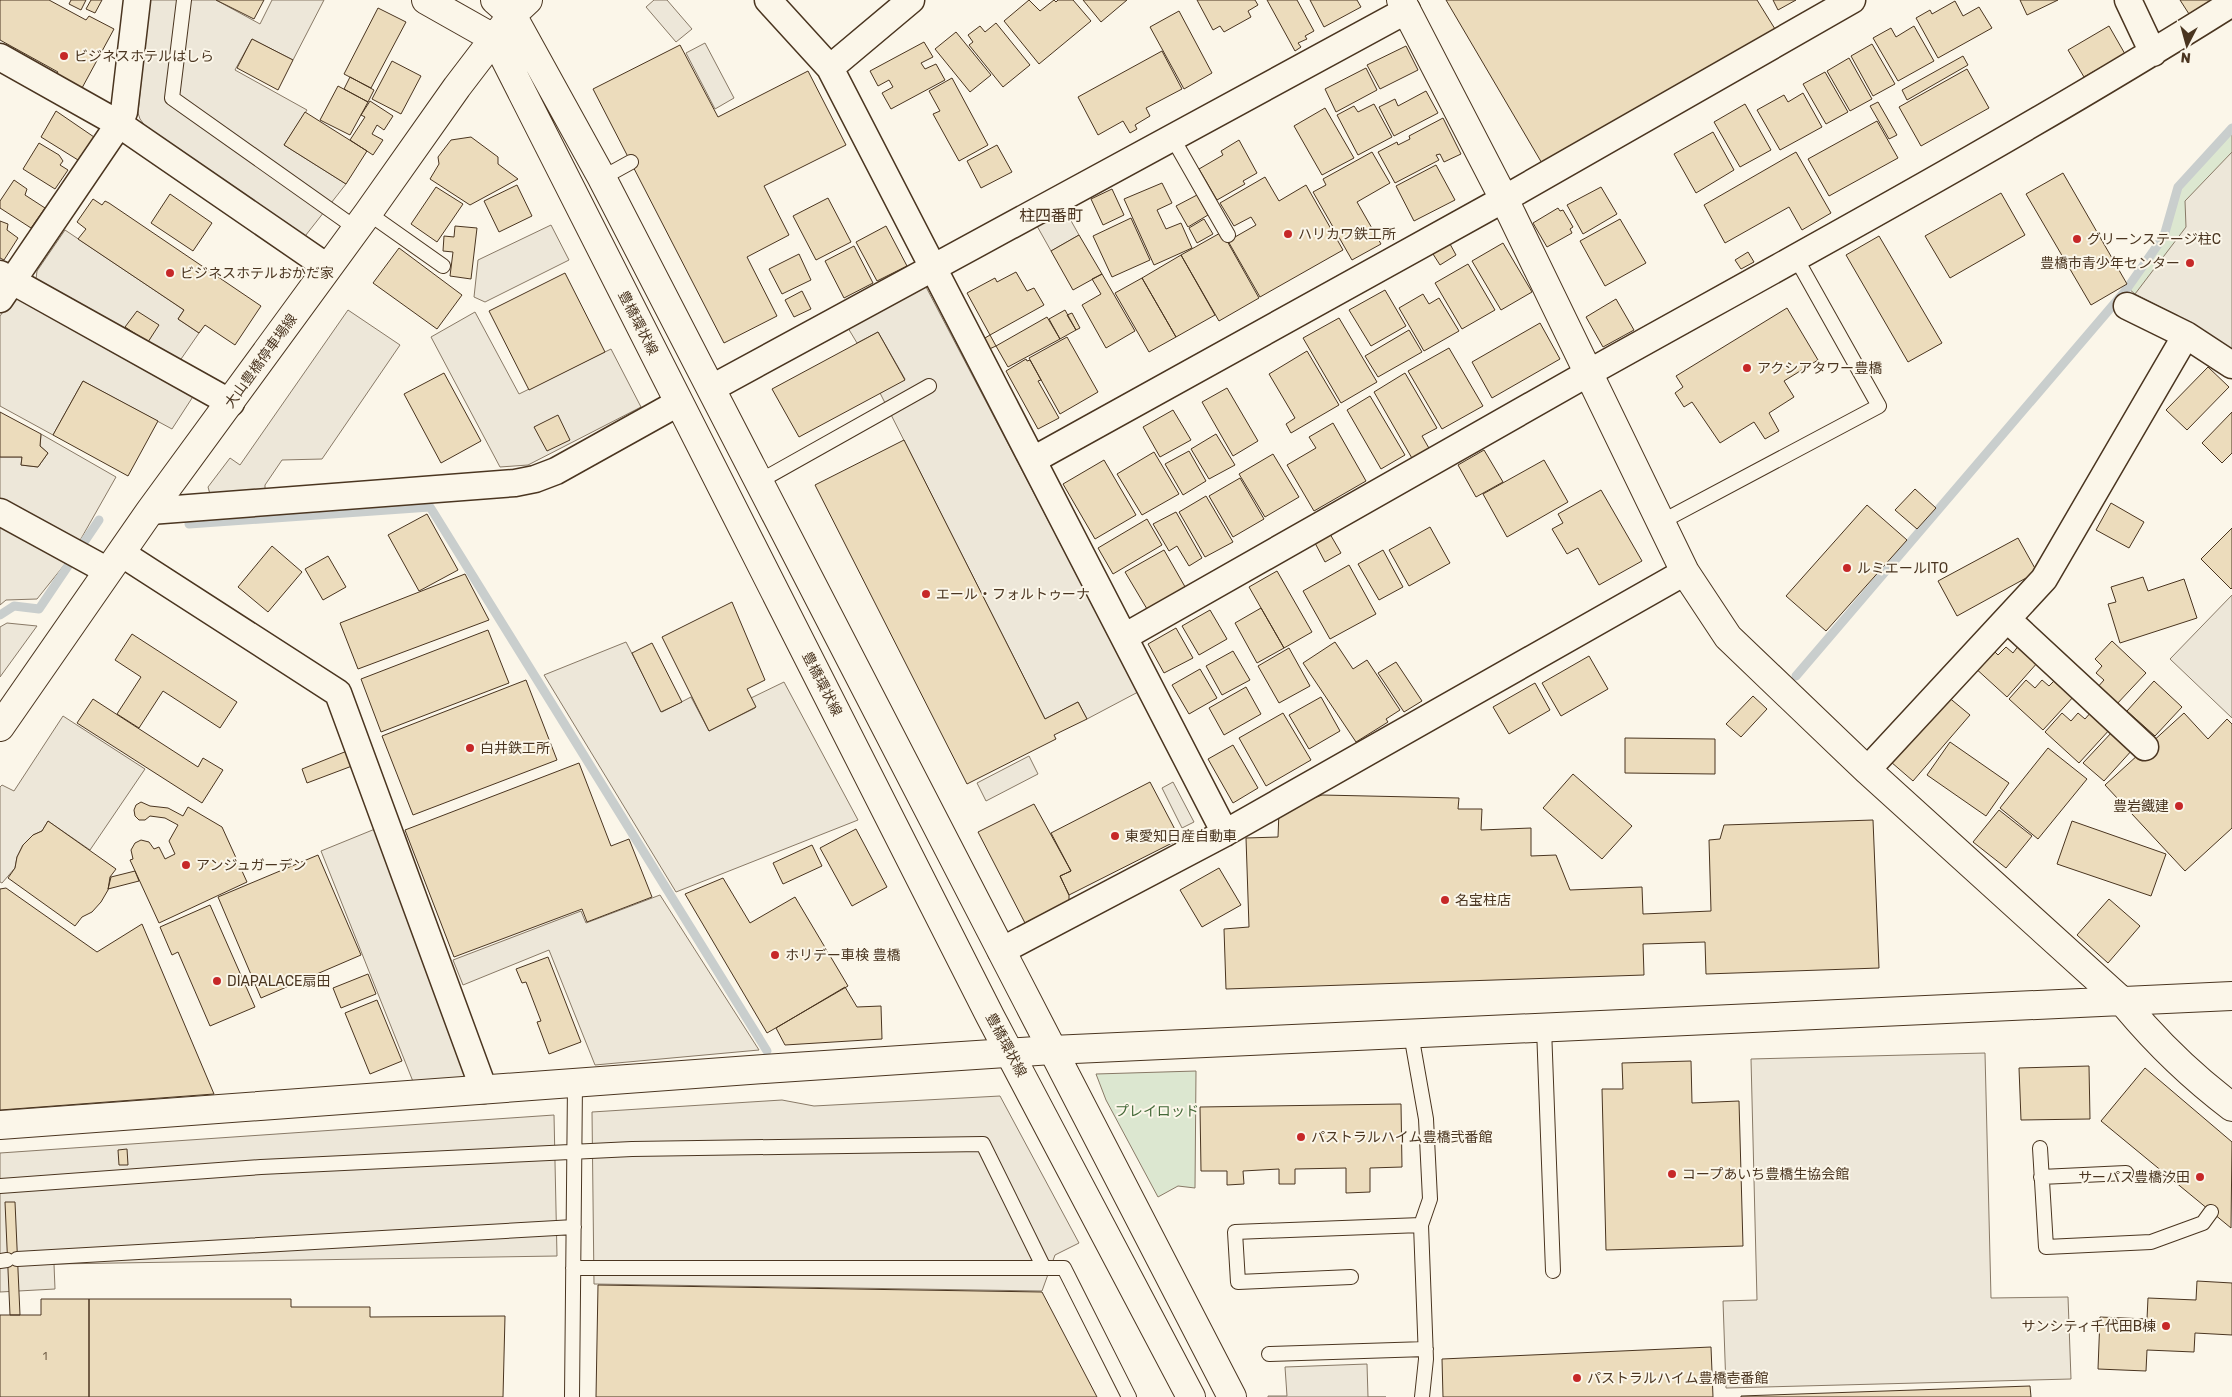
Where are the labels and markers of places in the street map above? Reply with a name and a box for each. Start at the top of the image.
place label: ビジネスホテルはしら [74,48,214,65]
marker: ビジネスホテルはしら [58,50,70,62]
place label: ハリカワ鉄工所 [1298,226,1396,243]
marker: ハリカワ鉄工所 [1282,228,1294,240]
place label: グリーンステージ柱C [2087,231,2221,248]
marker: グリーンステージ柱C [2071,233,2083,245]
place label: 豊橋市青少年センター [2040,255,2180,272]
marker: 豊橋市青少年センター [2184,257,2196,269]
place label: ビジネスホテルおかだ家 [180,265,334,282]
marker: ビジネスホテルおかだ家 [164,267,176,279]
place label: アクシアタワー豊橋 [1757,360,1882,377]
marker: アクシアタワー豊橋 [1741,362,1753,374]
place label: ルミエールITO [1857,560,1948,577]
marker: ルミエールITO [1841,562,1853,574]
place label: エール・フォルトゥーナ [936,586,1090,603]
marker: エール・フォルトゥーナ [920,588,932,600]
place label: 白井鉄工所 [480,740,550,757]
marker: 白井鉄工所 [464,742,476,754]
place label: 豊岩鐵建 [2113,798,2169,815]
marker: 豊岩鐵建 [2173,800,2185,812]
place label: 東愛知日産自動車 [1125,828,1237,845]
marker: 東愛知日産自動車 [1109,830,1121,842]
place label: アンジュガーデン [196,857,306,874]
marker: アンジュガーデン [180,859,192,871]
place label: 名宝柱店 [1455,892,1511,909]
marker: 名宝柱店 [1439,894,1451,906]
place label: ホリデー車検 豊橋 [785,947,900,964]
marker: ホリデー車検 豊橋 [769,949,781,961]
place label: DIAPALACE扇田 [227,973,331,990]
marker: DIAPALACE扇田 [211,975,223,987]
place label: パストラルハイム豊橋弐番館 [1311,1129,1492,1146]
marker: パストラルハイム豊橋弐番館 [1295,1131,1307,1143]
place label: コープあいち豊橋生協会館 [1682,1166,1849,1183]
marker: コープあいち豊橋生協会館 [1666,1168,1678,1180]
place label: サーパス豊橋汐田 [2078,1169,2190,1186]
marker: サーパス豊橋汐田 [2194,1171,2206,1183]
place label: サンシティ千代田B棟 [2021,1318,2156,1335]
marker: サンシティ千代田B棟 [2160,1320,2172,1332]
place label: パストラルハイム豊橋壱番館 [1587,1370,1768,1387]
marker: パストラルハイム豊橋壱番館 [1571,1372,1583,1384]

